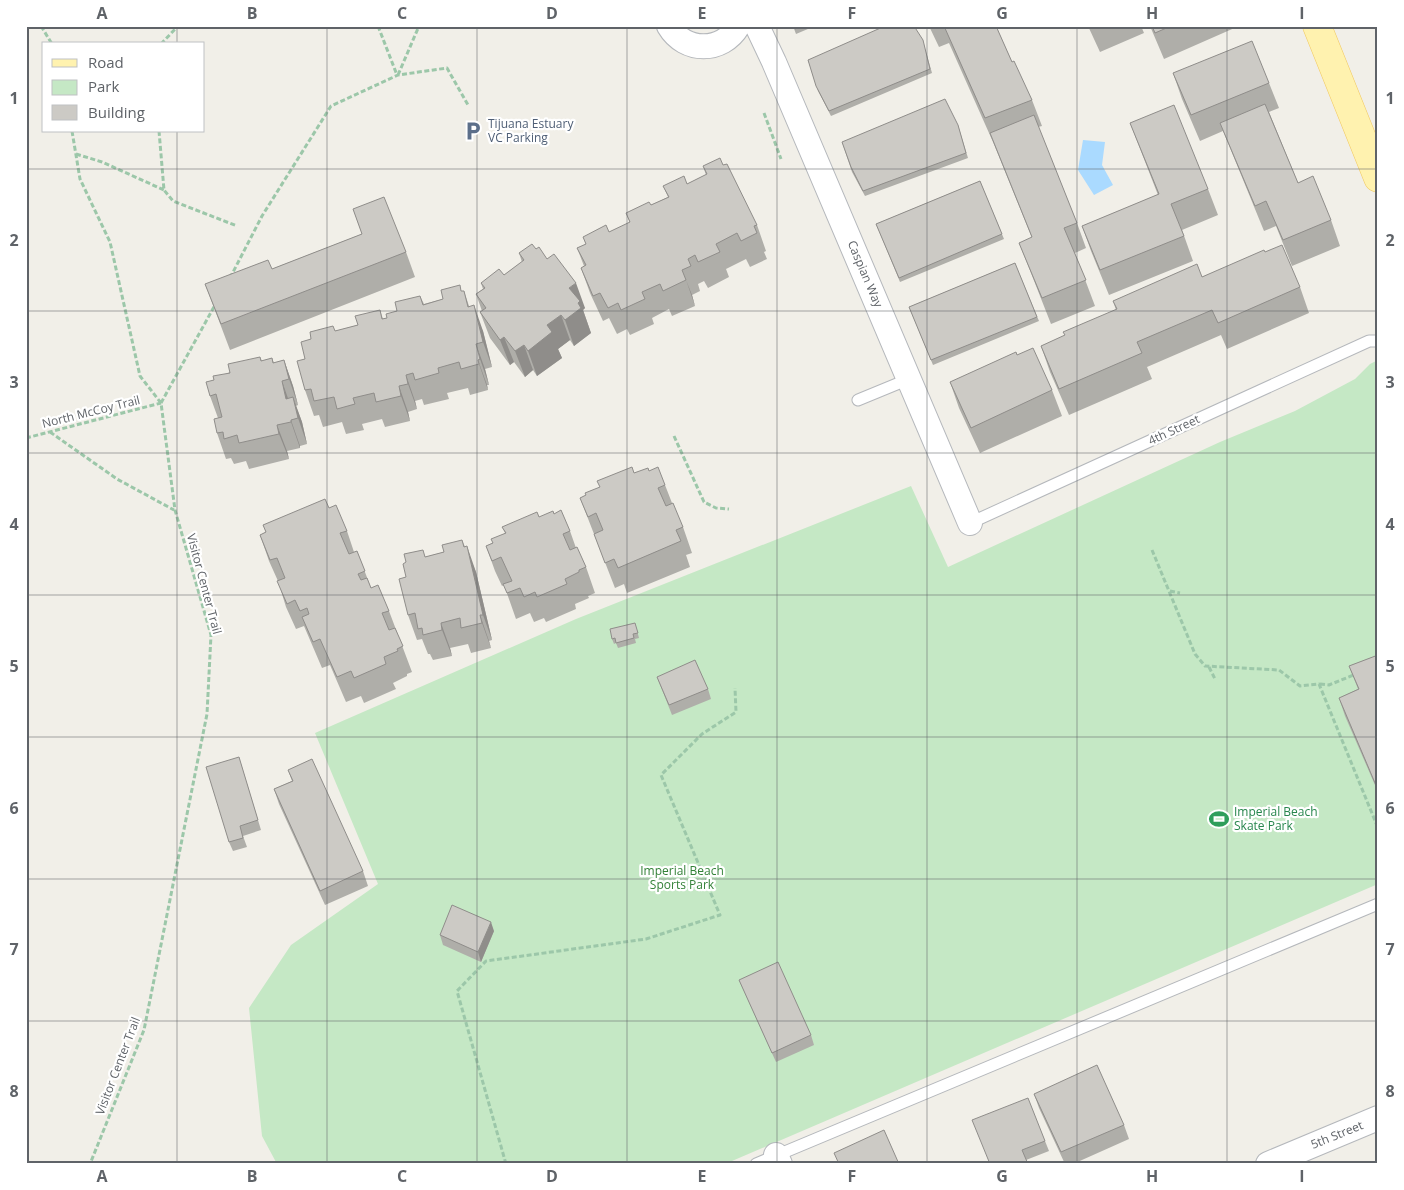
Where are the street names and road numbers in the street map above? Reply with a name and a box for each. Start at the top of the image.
street label: Caspian Way [844,238,888,311]
street label: North McCoy Trail [40,391,142,432]
street label: 4th Street [1145,410,1202,449]
street label: Visitor Center Trail [183,532,226,636]
street label: Visitor Center Trail [91,1015,144,1117]
street label: 5th Street [1308,1116,1366,1153]

